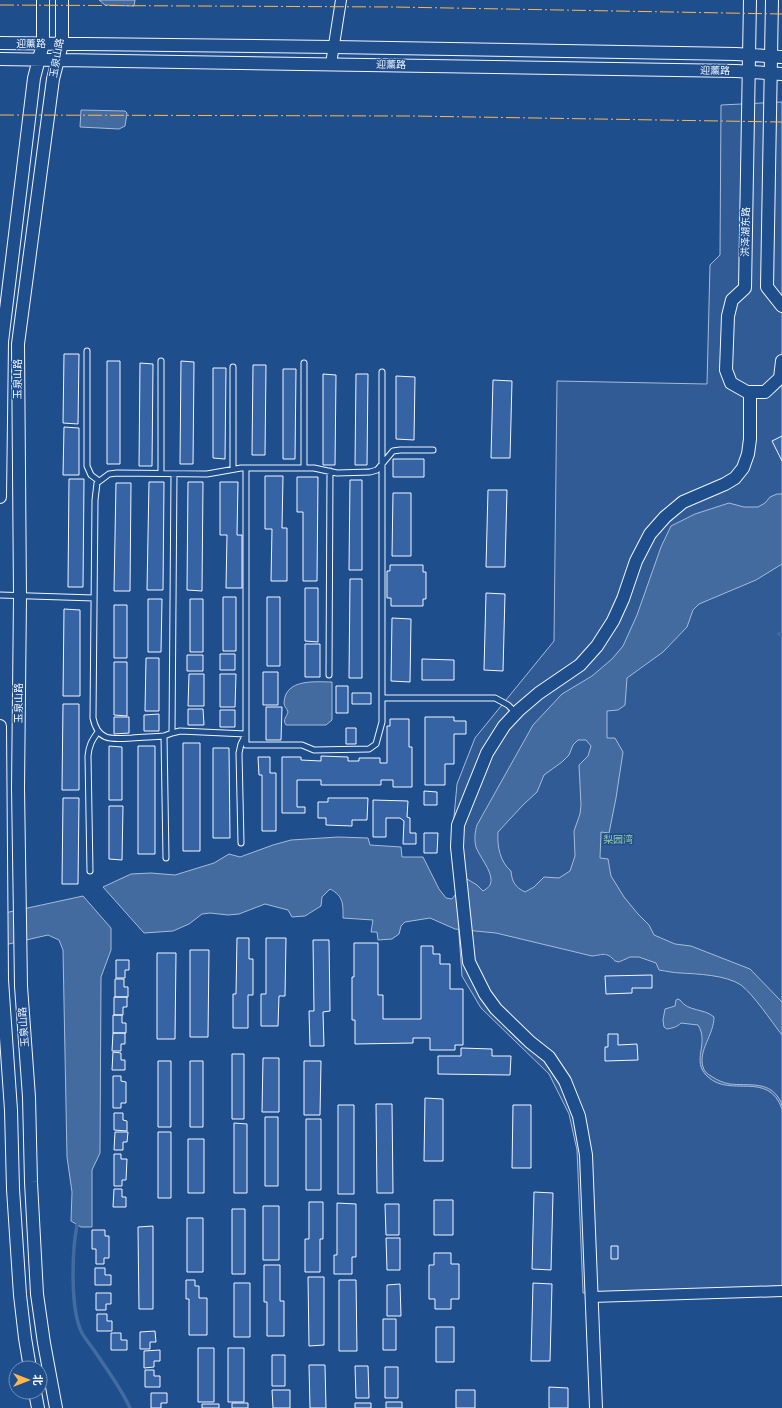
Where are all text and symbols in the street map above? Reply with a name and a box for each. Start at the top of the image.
street label: 玉泉山路 [48,37,66,79]
street label: 迎薰路 [16,38,46,50]
street label: 迎薰路 [376,59,406,71]
street label: 迎薰路 [700,65,730,77]
street label: 洪泽湖东路 [740,207,752,257]
street label: 玉泉山路 [12,359,24,399]
street label: 玉泉山路 [13,683,25,723]
park label: 梨园湾 [603,834,633,846]
street label: 玉泉山路 [17,1007,31,1047]
north arrow [8,1360,48,1400]
text: 北 [31,1375,44,1386]

